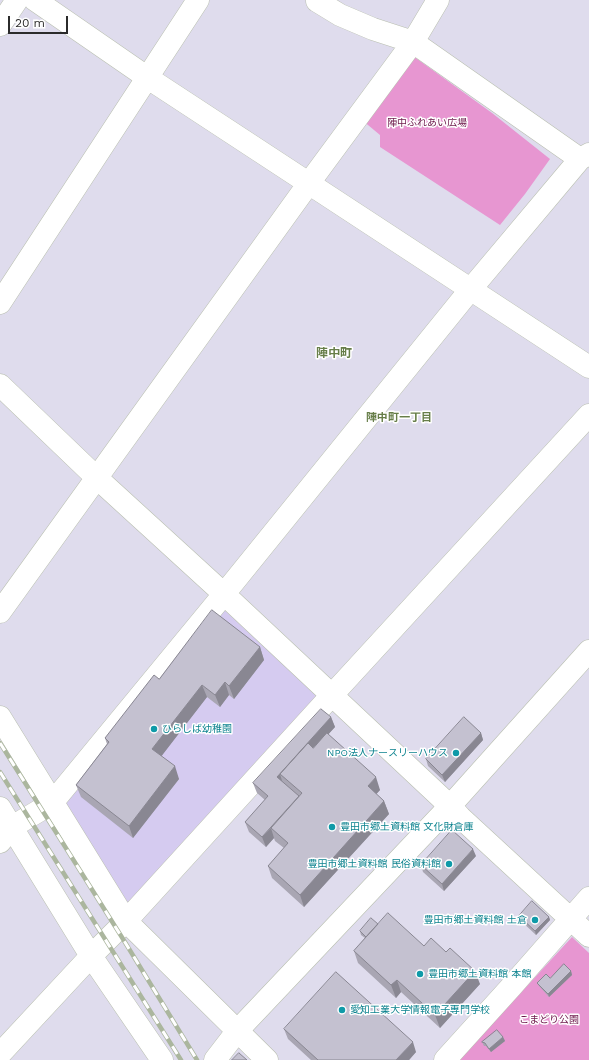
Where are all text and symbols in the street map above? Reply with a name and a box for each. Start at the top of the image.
scale bar [10,8,70,34]
text: 20 m [15,16,45,30]
park label: 陣中ふれあい広場 [387,117,467,129]
district label: 陣中町 [316,346,352,360]
district label: 陣中町一丁目 [366,411,432,425]
place label: ひらしば幼稚園 [162,723,232,735]
marker: ひらしば幼稚園 [149,724,159,734]
place label: NPO法人ナースリーハウス [327,747,448,759]
marker: NPO法人ナースリーハウス [451,748,461,758]
place label: 豊田市郷土資料館 文化財倉庫 [340,821,473,833]
marker: 豊田市郷土資料館 文化財倉庫 [327,822,337,832]
place label: 豊田市郷土資料館 民俗資料館 [308,858,441,870]
marker: 豊田市郷土資料館 民俗資料館 [444,859,454,869]
place label: 豊田市郷土資料館 土倉 [424,914,527,926]
marker: 豊田市郷土資料館 土倉 [530,915,540,925]
place label: 豊田市郷土資料館 本館 [428,968,531,980]
marker: 豊田市郷土資料館 本館 [415,969,425,979]
place label: 愛知工業大学情報電子専門学校 [350,1004,490,1016]
marker: 愛知工業大学情報電子専門学校 [337,1005,347,1015]
park label: こまどり公園 [519,1014,579,1026]

